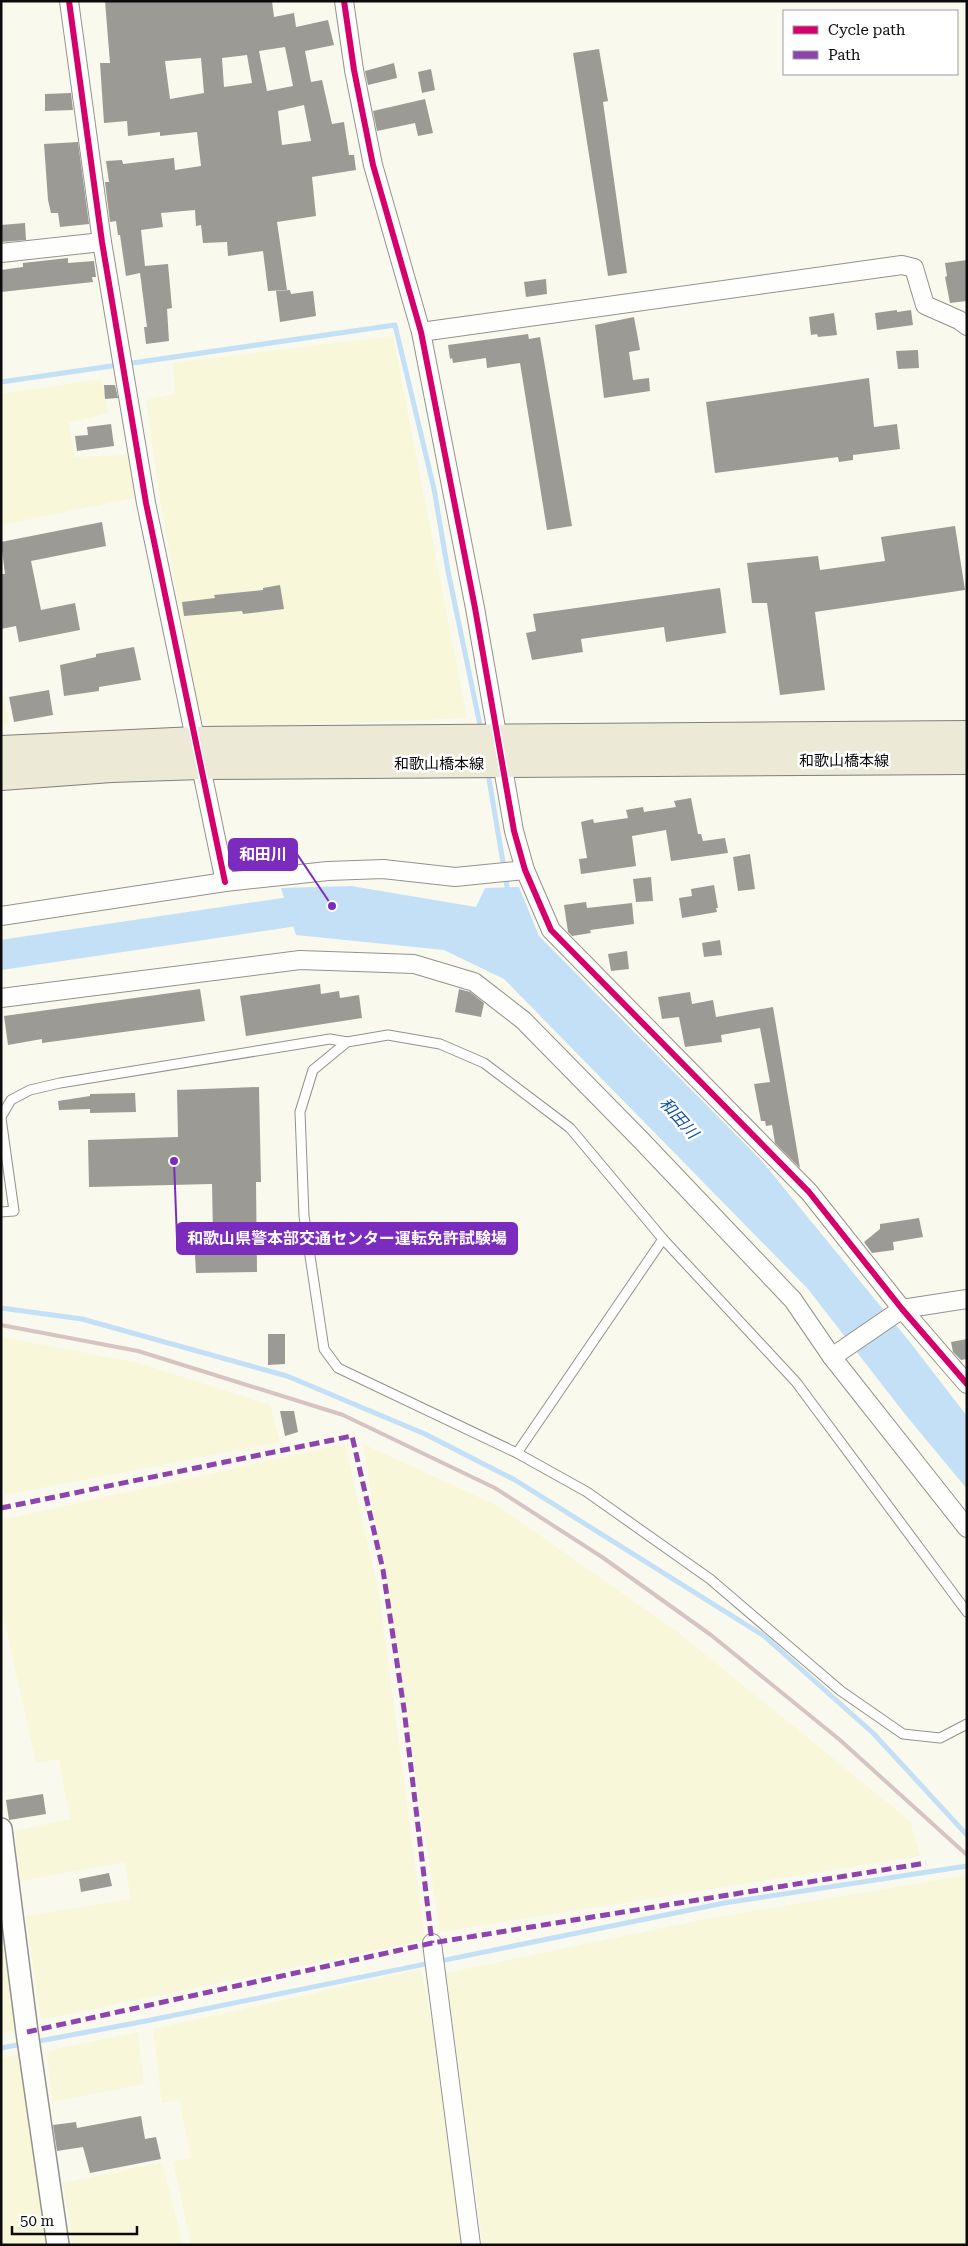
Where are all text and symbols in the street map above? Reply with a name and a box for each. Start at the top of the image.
legend [783,10,958,75]
text: Cycle path [828,21,906,39]
text: Path [828,46,861,64]
street label: 和歌山橋本線 [799,752,889,770]
street label: 和歌山橋本線 [394,755,484,773]
callout: 和田川 [229,839,297,870]
text: 和田川 [239,845,287,864]
water label: 和田川 [656,1094,703,1144]
callout: 和歌山県警本部交通センター運転免許試験場 [177,1223,517,1254]
text: 和歌山県警本部交通センター運転免許試験場 [187,1229,507,1248]
scale bar [12,2204,138,2236]
text: 50 m [20,2212,55,2230]

